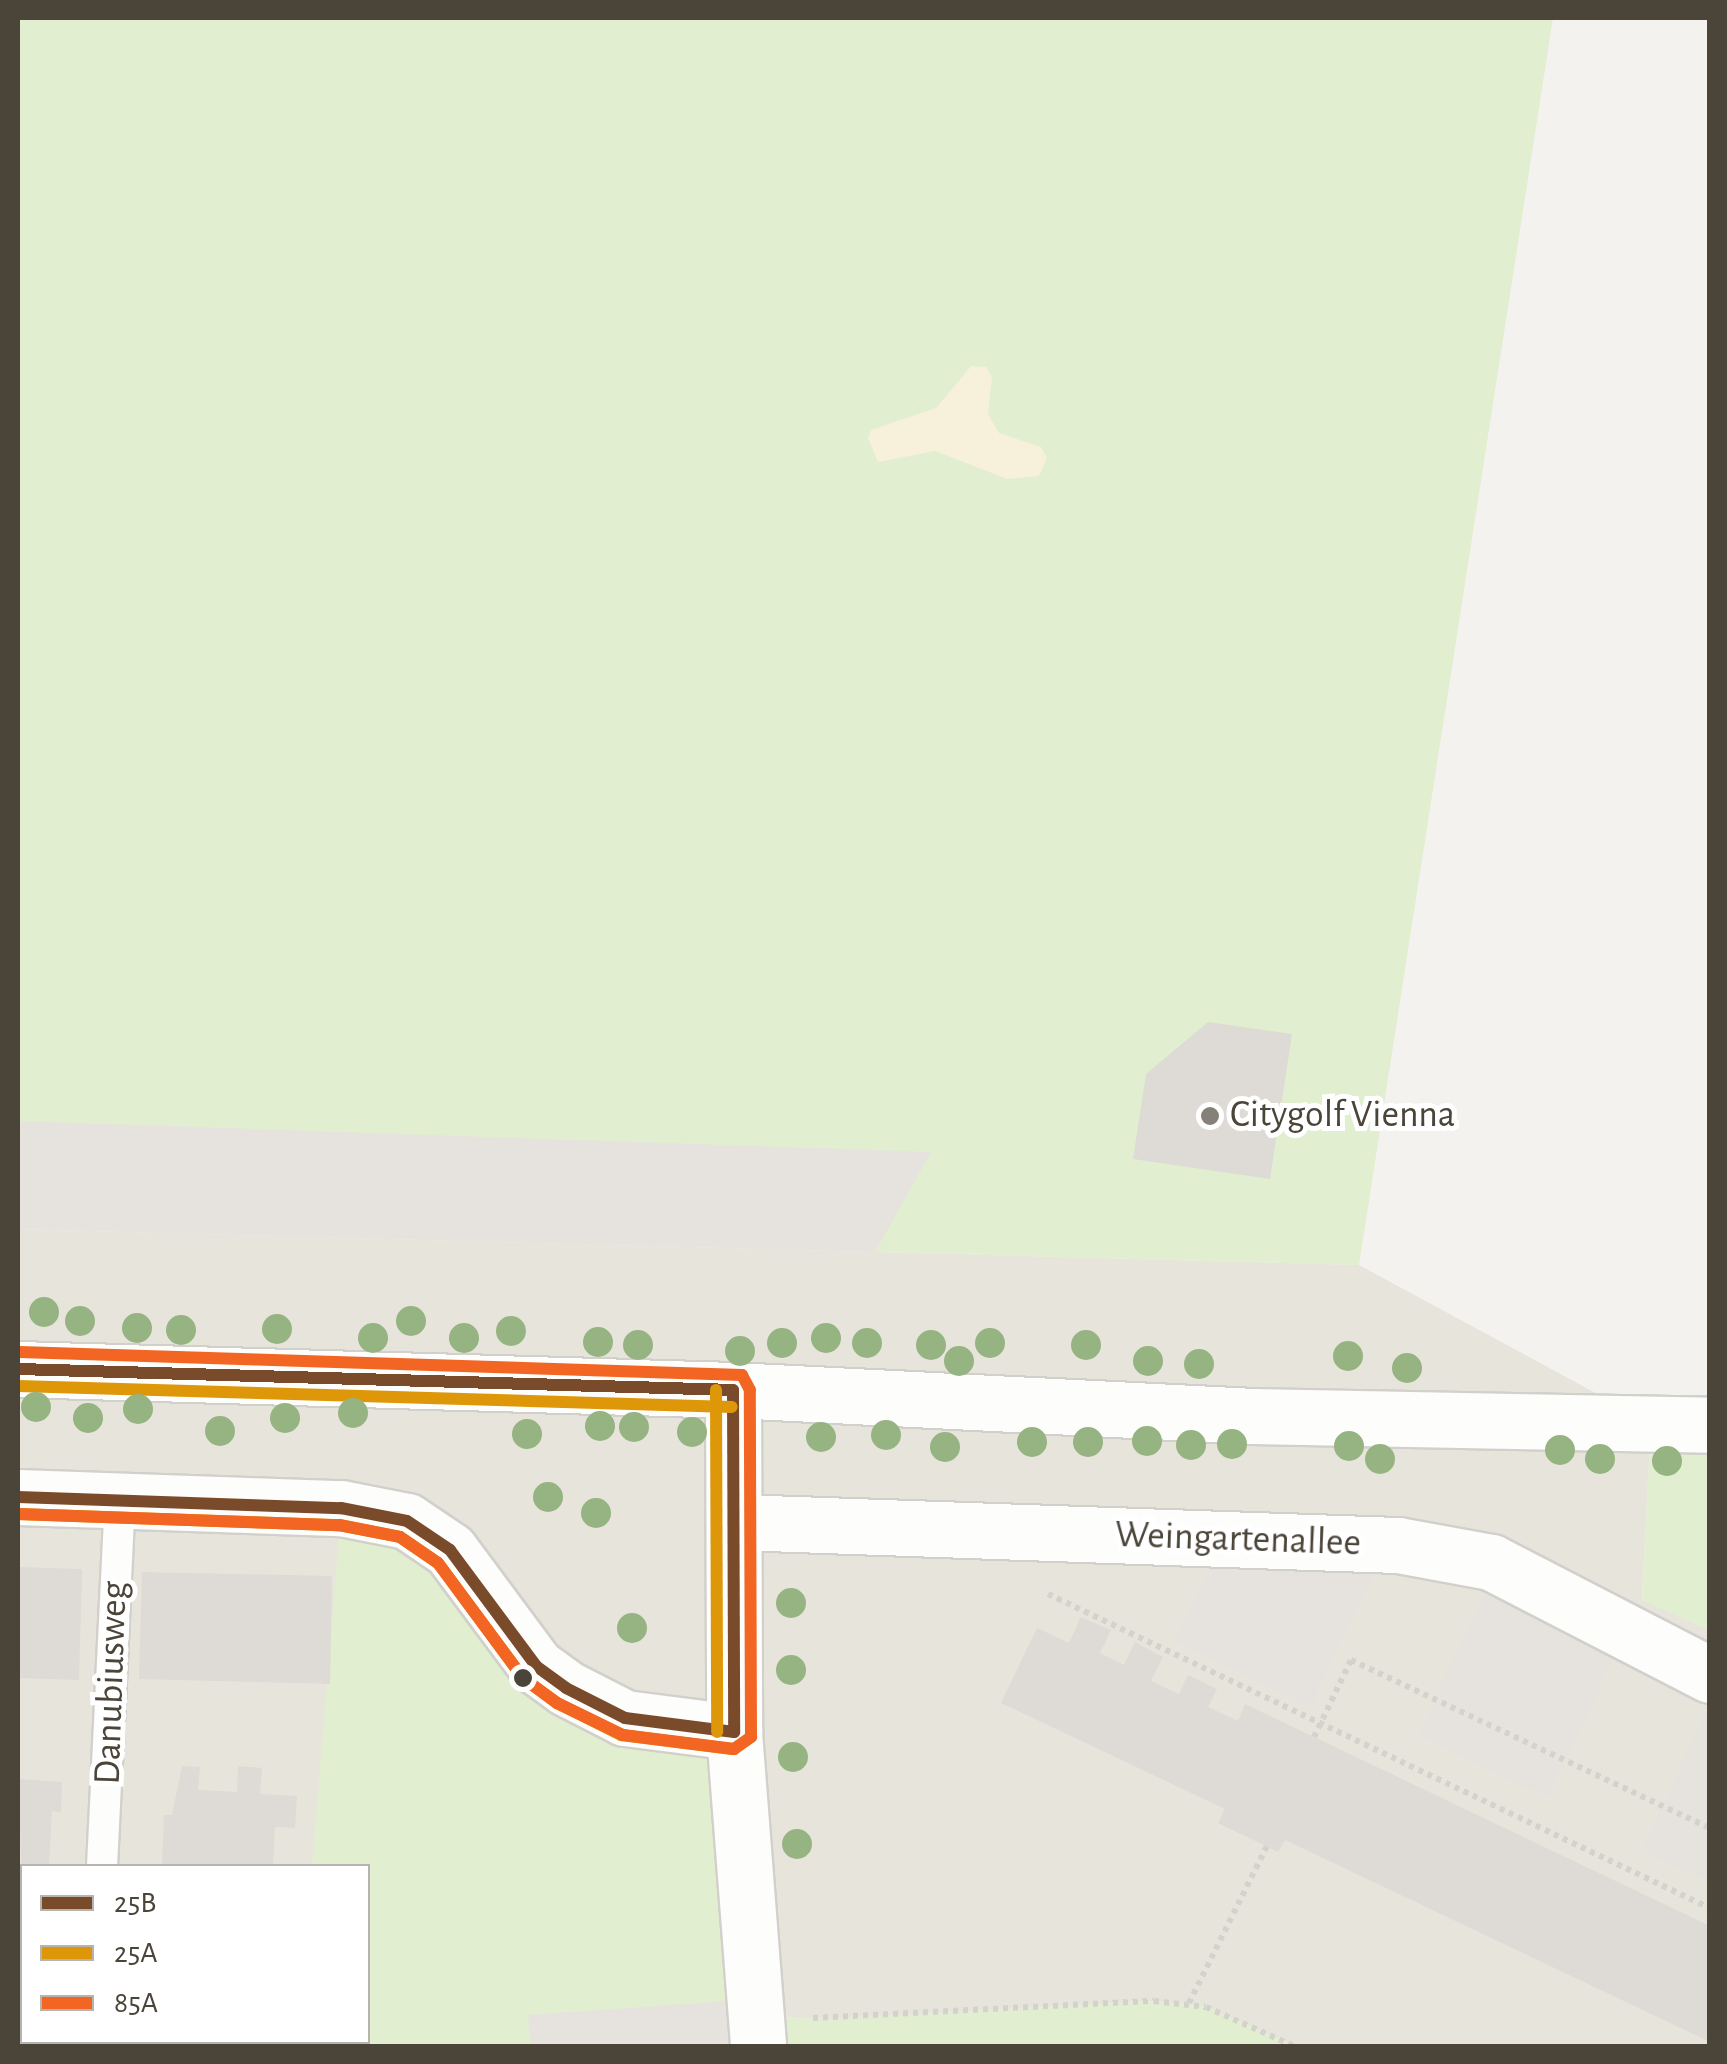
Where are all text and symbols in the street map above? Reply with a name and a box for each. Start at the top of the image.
place label: Citygolf Vienna [1230,1093,1455,1139]
marker: Citygolf Vienna [1199,1105,1221,1127]
street label: Weingartenallee [1114,1513,1362,1567]
street label: Danubiusweg [86,1580,138,1786]
unlabelled marker [513,1668,533,1688]
legend [20,1864,370,2044]
text: 25B [114,1888,156,1918]
text: 25A [114,1938,158,1968]
text: 85A [114,1988,158,2018]

